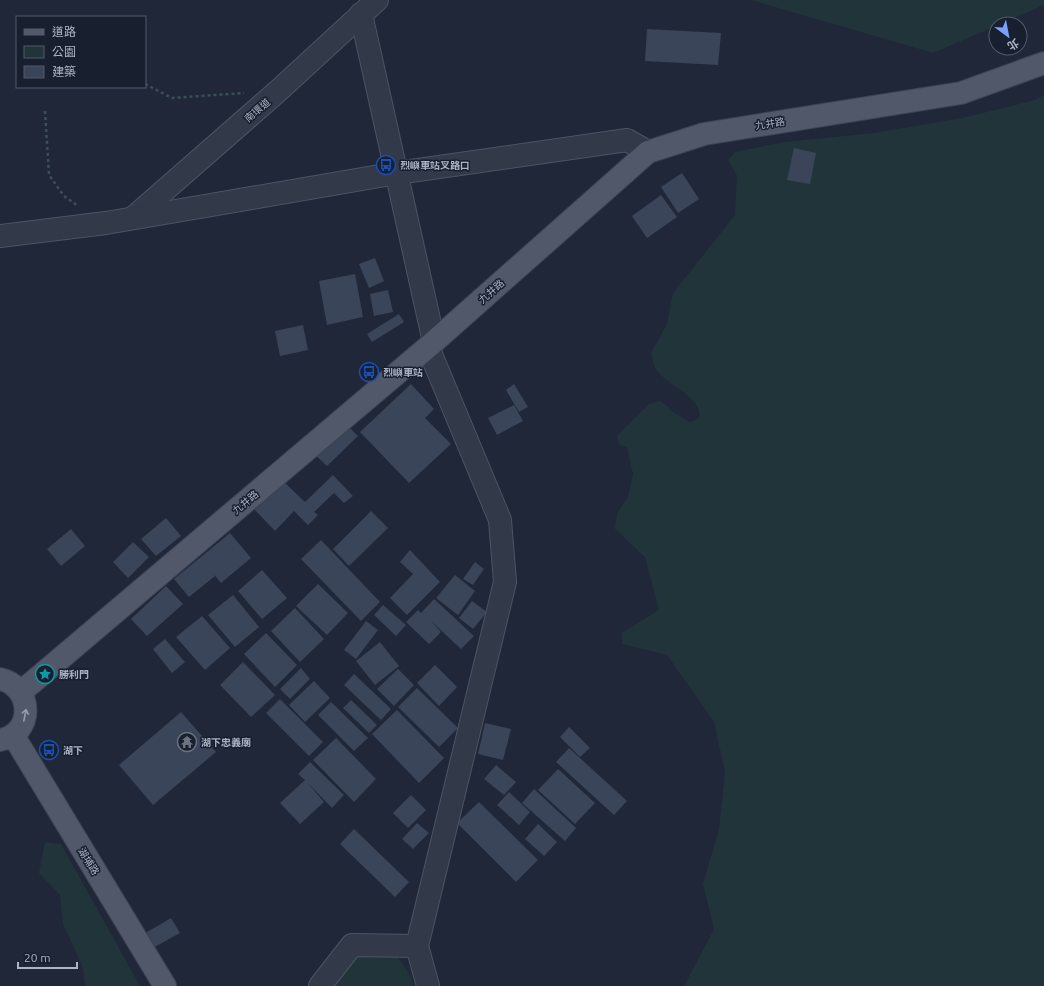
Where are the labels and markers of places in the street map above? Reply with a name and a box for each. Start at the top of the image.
bus stop icon: 烈嶼車站叉路口 [375,154,397,176]
place label: 烈嶼車站叉路口 [400,160,470,171]
bus stop icon: 烈嶼車站 [358,361,380,383]
place label: 烈嶼車站 [383,367,423,378]
place icon: 勝利門 [34,663,56,685]
place label: 勝利門 [59,669,89,680]
temple icon: 湖下忠義廟 [176,731,198,753]
place label: 湖下忠義廟 [201,737,251,748]
bus stop icon: 湖下 [38,739,60,761]
place label: 湖下 [63,745,83,756]

